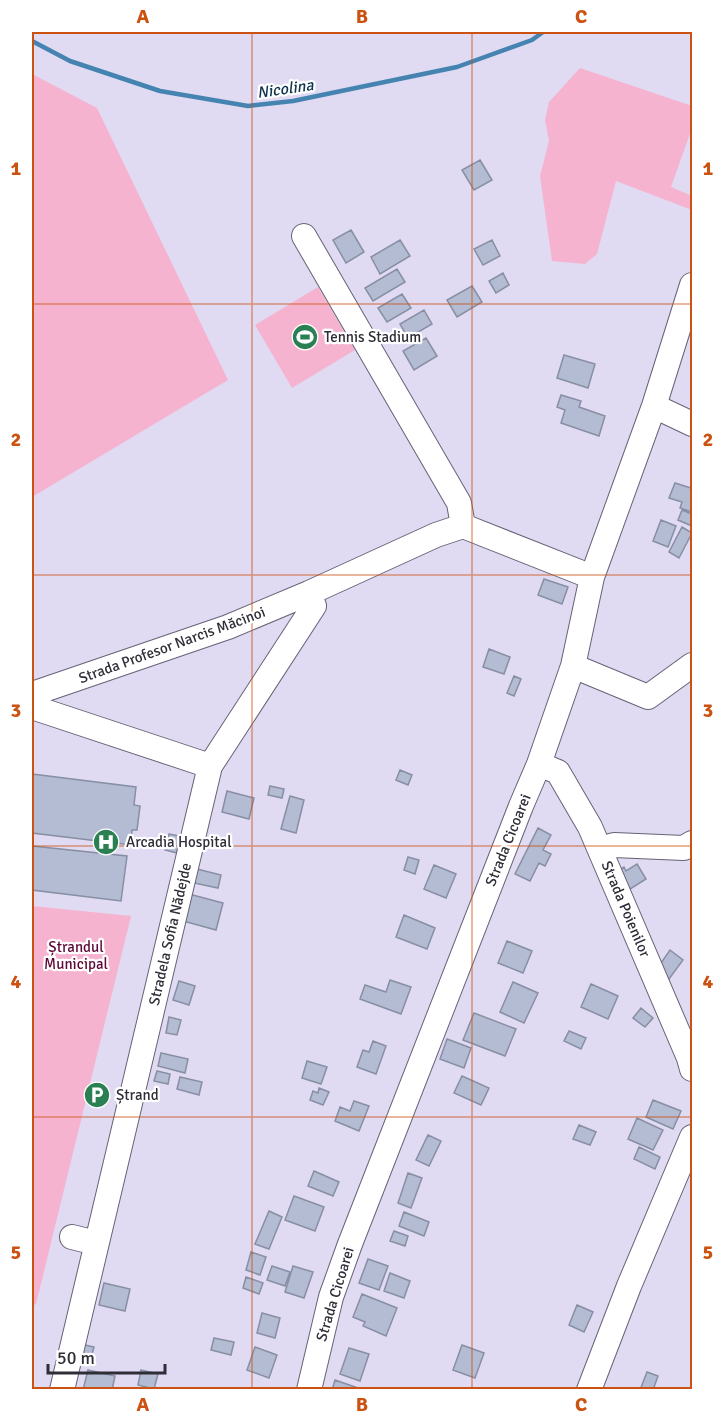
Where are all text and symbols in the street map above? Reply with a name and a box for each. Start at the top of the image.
text: A [137,4,150,29]
text: B [356,4,368,29]
text: C [575,4,587,29]
water label: Nicolina [256,75,316,103]
text: 1 [11,156,22,181]
text: 1 [703,156,714,181]
sports icon: Tennis Stadium [290,322,320,352]
place label: Tennis Stadium [324,328,421,346]
text: 2 [11,427,21,452]
text: 2 [703,427,713,452]
street label: Strada Profesor Narcis Măcinoi [76,603,268,687]
text: 3 [11,698,21,723]
text: 3 [703,698,713,723]
street label: Strada Cicoarei [481,791,535,889]
hospital icon: Arcadia Hospital [91,827,121,857]
place label: Arcadia Hospital [126,833,232,851]
street label: Strada Poienilor [598,858,655,960]
street label: Stradela Sofia Nădejde [145,861,195,1007]
park label: Ștrandul Municipal [44,938,108,973]
text: 4 [11,969,22,994]
text: 4 [703,969,714,994]
parking icon: Ștrand [82,1080,112,1110]
place label: Ștrand [116,1086,159,1104]
text: 5 [11,1240,21,1265]
text: 5 [703,1240,713,1265]
street label: Strada Cicoarei [312,1245,358,1343]
scale bar [48,1337,165,1375]
text: 50 m [57,1347,95,1369]
text: A [137,1392,150,1417]
text: B [356,1392,368,1417]
text: C [575,1392,587,1417]

